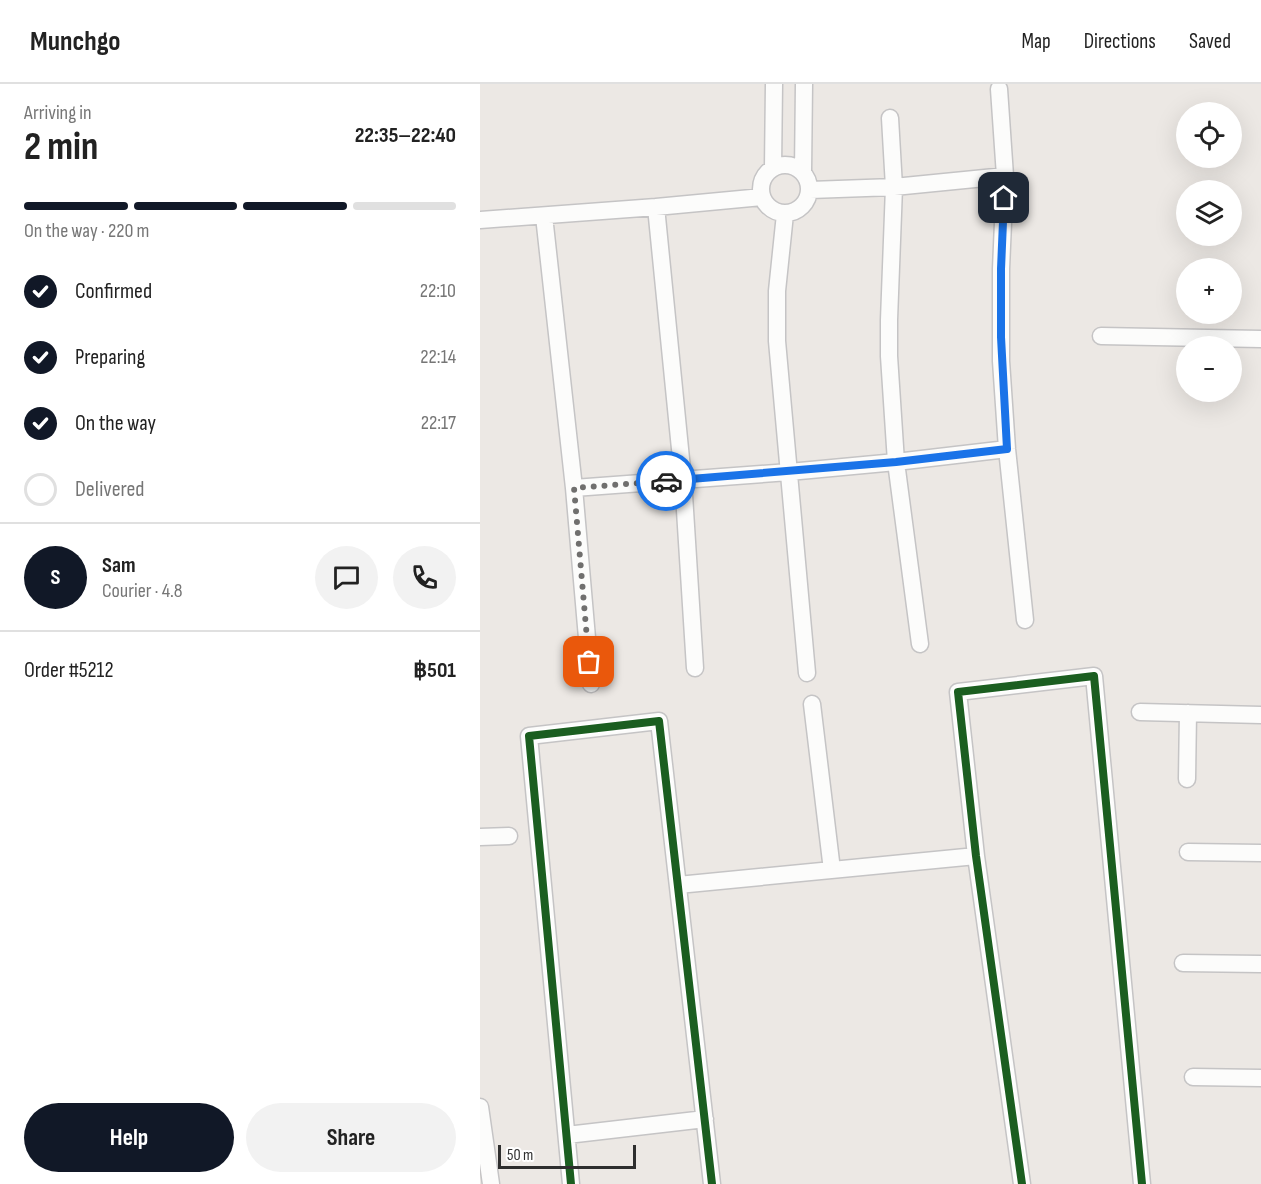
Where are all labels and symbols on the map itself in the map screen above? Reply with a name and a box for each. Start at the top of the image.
pin [978,172,1029,223]
courier [636,451,696,511]
pin [563,636,614,687]
scale bar [498,1142,636,1170]

